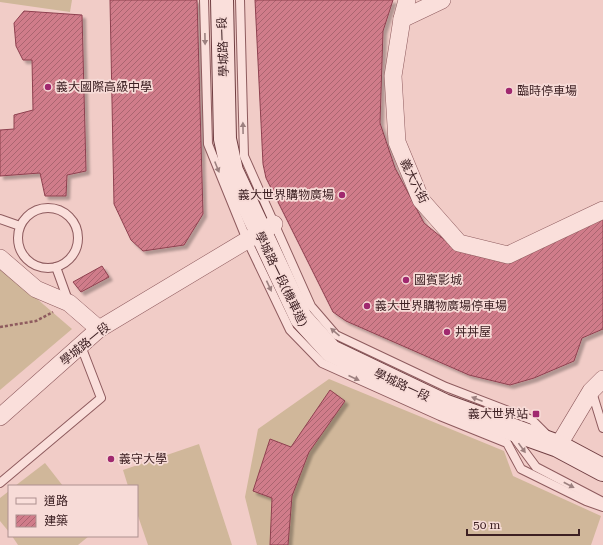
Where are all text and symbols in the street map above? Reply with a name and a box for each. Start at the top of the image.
street label: 學城路一段 [215,17,231,77]
one-way arrow [202,33,208,46]
place label: 義大國際高級中學 [56,80,152,94]
marker: 義大國際高級中學 [43,82,53,92]
place label: 臨時停車場 [517,84,577,98]
marker: 臨時停車場 [504,86,514,96]
one-way arrow [240,121,246,134]
street label: 義大六街 [397,156,431,206]
one-way arrow [214,162,220,173]
place label: 義大世界購物廣場 [238,188,334,202]
marker: 義大世界購物廣場 [337,190,347,200]
street label: 學城路一段(機車道) [252,229,310,329]
place label: 國賓影城 [414,273,462,287]
marker: 國賓影城 [401,275,411,285]
one-way arrow [266,281,272,292]
place label: 義大世界購物廣場停車場 [375,299,507,313]
marker: 義大世界購物廣場停車場 [362,301,372,311]
street label: 學城路一段 [57,320,113,368]
place label: 丼丼屋 [455,325,491,339]
marker: 丼丼屋 [442,327,452,337]
one-way arrow [330,328,340,337]
street label: 學城路一段 [372,366,432,404]
one-way arrow [349,375,361,381]
one-way arrow [471,396,483,402]
place label: 義大世界站 [468,407,528,421]
marker: 義大世界站 [531,409,541,419]
one-way arrow [518,443,526,453]
place label: 義守大學 [119,452,167,466]
marker: 義守大學 [106,454,116,464]
one-way arrow [564,481,575,488]
legend [8,485,138,537]
text: 道路 [44,494,68,508]
scale bar [467,511,579,537]
text: 建築 [44,514,68,528]
text: 50 m [473,518,500,532]

